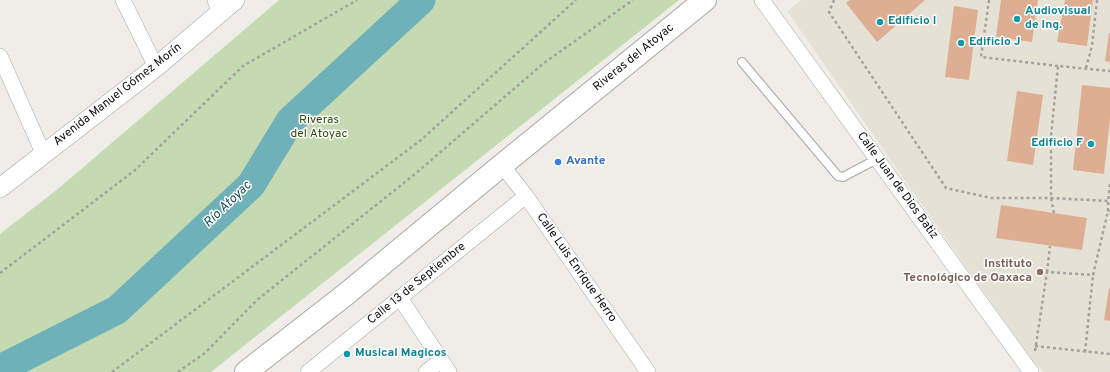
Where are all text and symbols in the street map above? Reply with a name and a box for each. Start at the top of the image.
place label: Audiovisual de Ing. [1025,5,1091,33]
marker: Audiovisual de Ing. [1012,14,1022,24]
place label: Edificio I [888,15,936,29]
marker: Edificio I [875,17,885,27]
street label: Riveras del Atoyac [591,21,677,95]
place label: Edificio J [969,36,1021,50]
marker: Edificio J [956,38,966,48]
street label: Avenida Manuel Gómez Morín [51,40,185,150]
park label: Riveras del Atoyac [291,114,347,142]
street label: Calle Juan de Dios Batiz [853,130,941,242]
place label: Edificio F [1031,137,1083,151]
marker: Edificio F [1086,139,1096,149]
place label: Avante [566,155,605,169]
marker: Avante [553,157,563,167]
water label: Río Atoyac [201,179,255,231]
street label: Calle Luis Enrique Herro [533,211,619,325]
street label: Calle 13 de Septiembre [365,240,469,328]
place label: Instituto Tecnológico de Oaxaca [903,258,1032,286]
marker: Instituto Tecnológico de Oaxaca [1035,267,1045,277]
place label: Musical Magicos [355,347,447,361]
marker: Musical Magicos [342,349,352,359]

